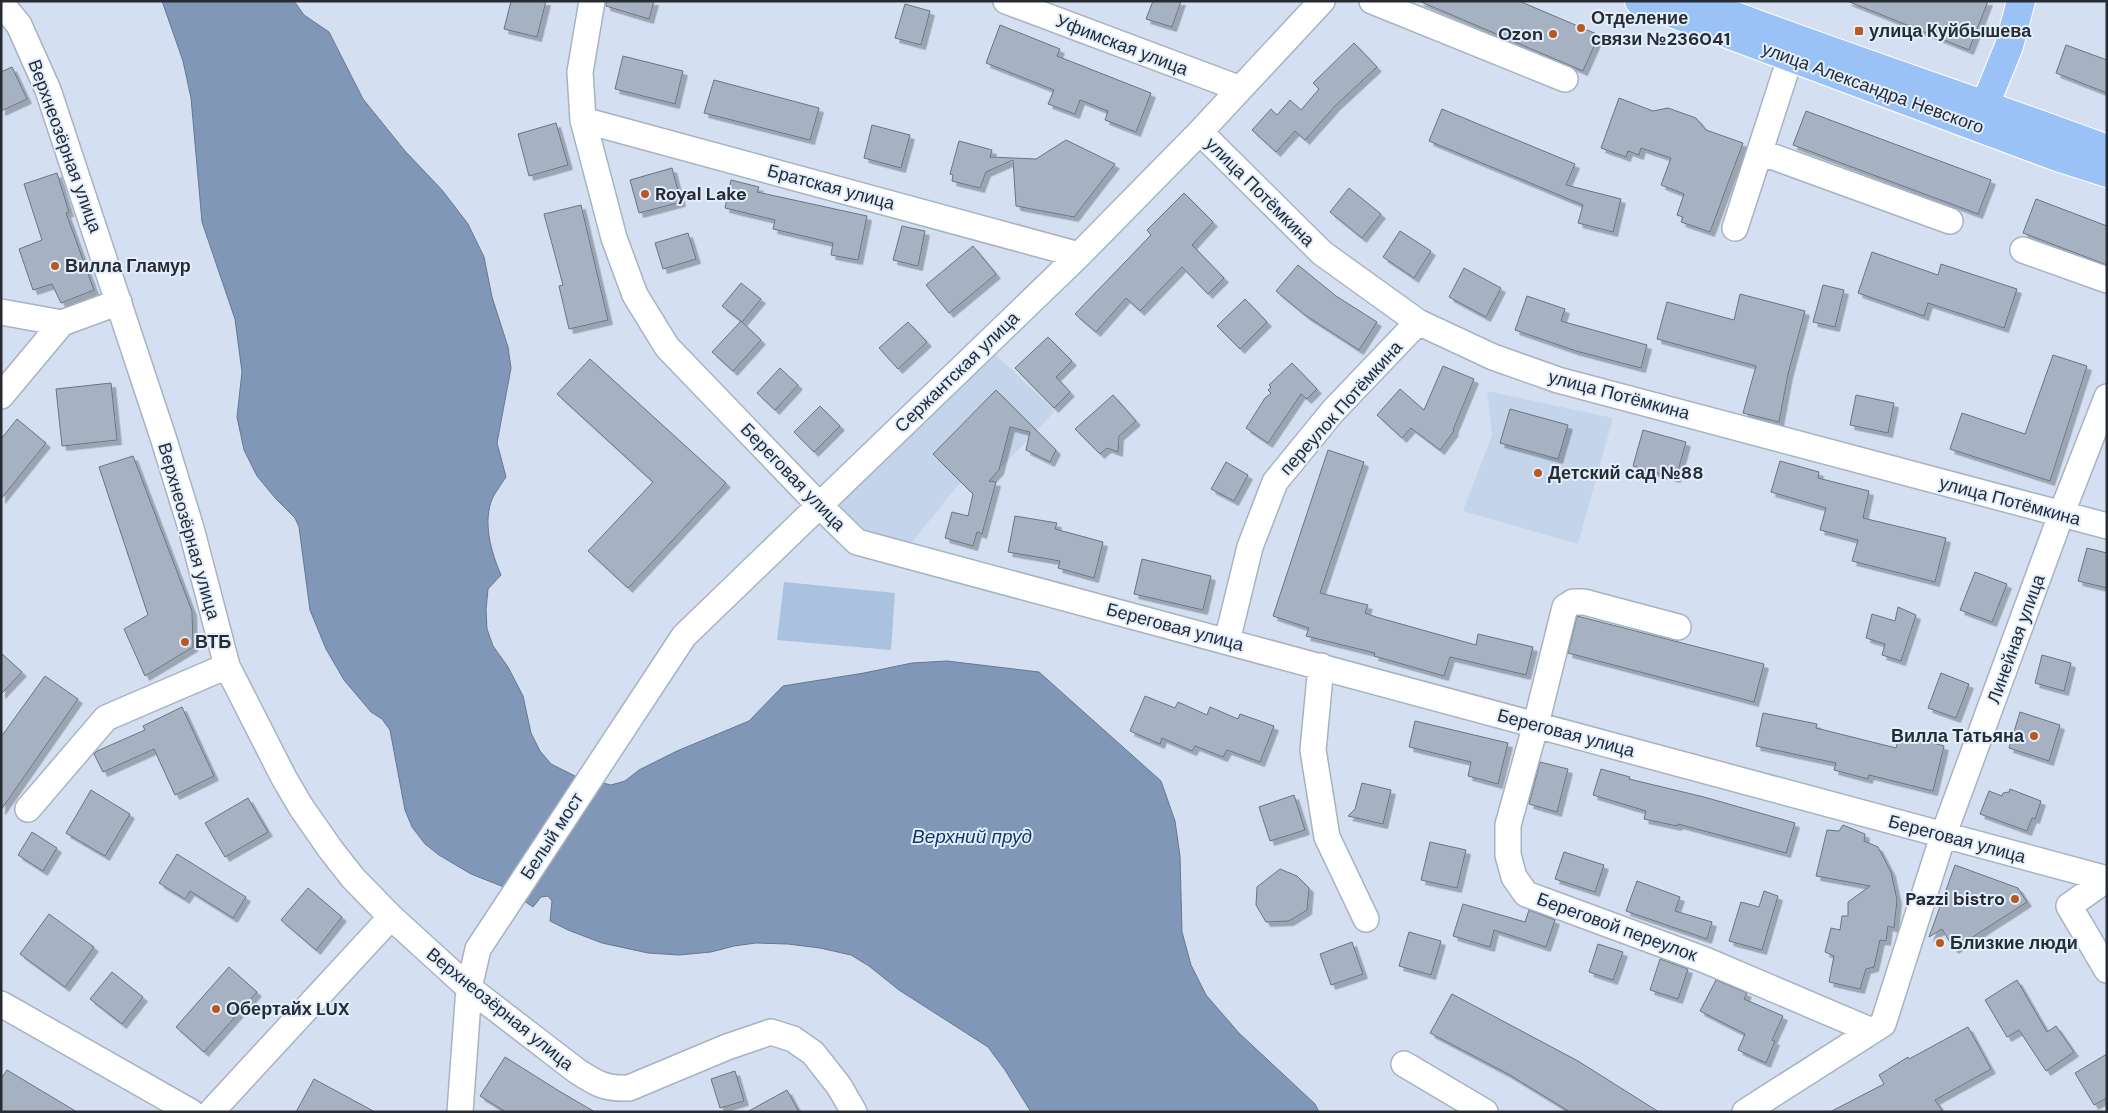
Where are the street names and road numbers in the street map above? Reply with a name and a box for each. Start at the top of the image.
street label: Уфимская улица [1052,9,1193,82]
street label: улица Александра Невского [1759,37,1987,139]
street label: Верхнеозёрная улица [22,56,108,237]
street label: улица Потёмкина [1200,132,1321,253]
street label: Братская улица [765,158,898,216]
street label: Сержантская улица [890,306,1025,438]
street label: переулок Потёмкина [1274,335,1408,480]
street label: улица Потёмкина [1546,365,1693,426]
street label: Береговая улица [735,418,851,537]
street label: Верхнеозёрная улица [152,440,226,623]
street label: улица Потёмкина [1937,471,2084,532]
street label: Линейная улица [1981,570,2051,707]
street label: Береговая улица [1104,597,1247,657]
street label: Береговая улица [1495,703,1638,763]
street label: Белый мост [515,788,589,884]
street label: Береговая улица [1886,809,2029,869]
street label: Береговой переулок [1533,887,1701,967]
street label: Верхнеозёрная улица [421,942,579,1076]

